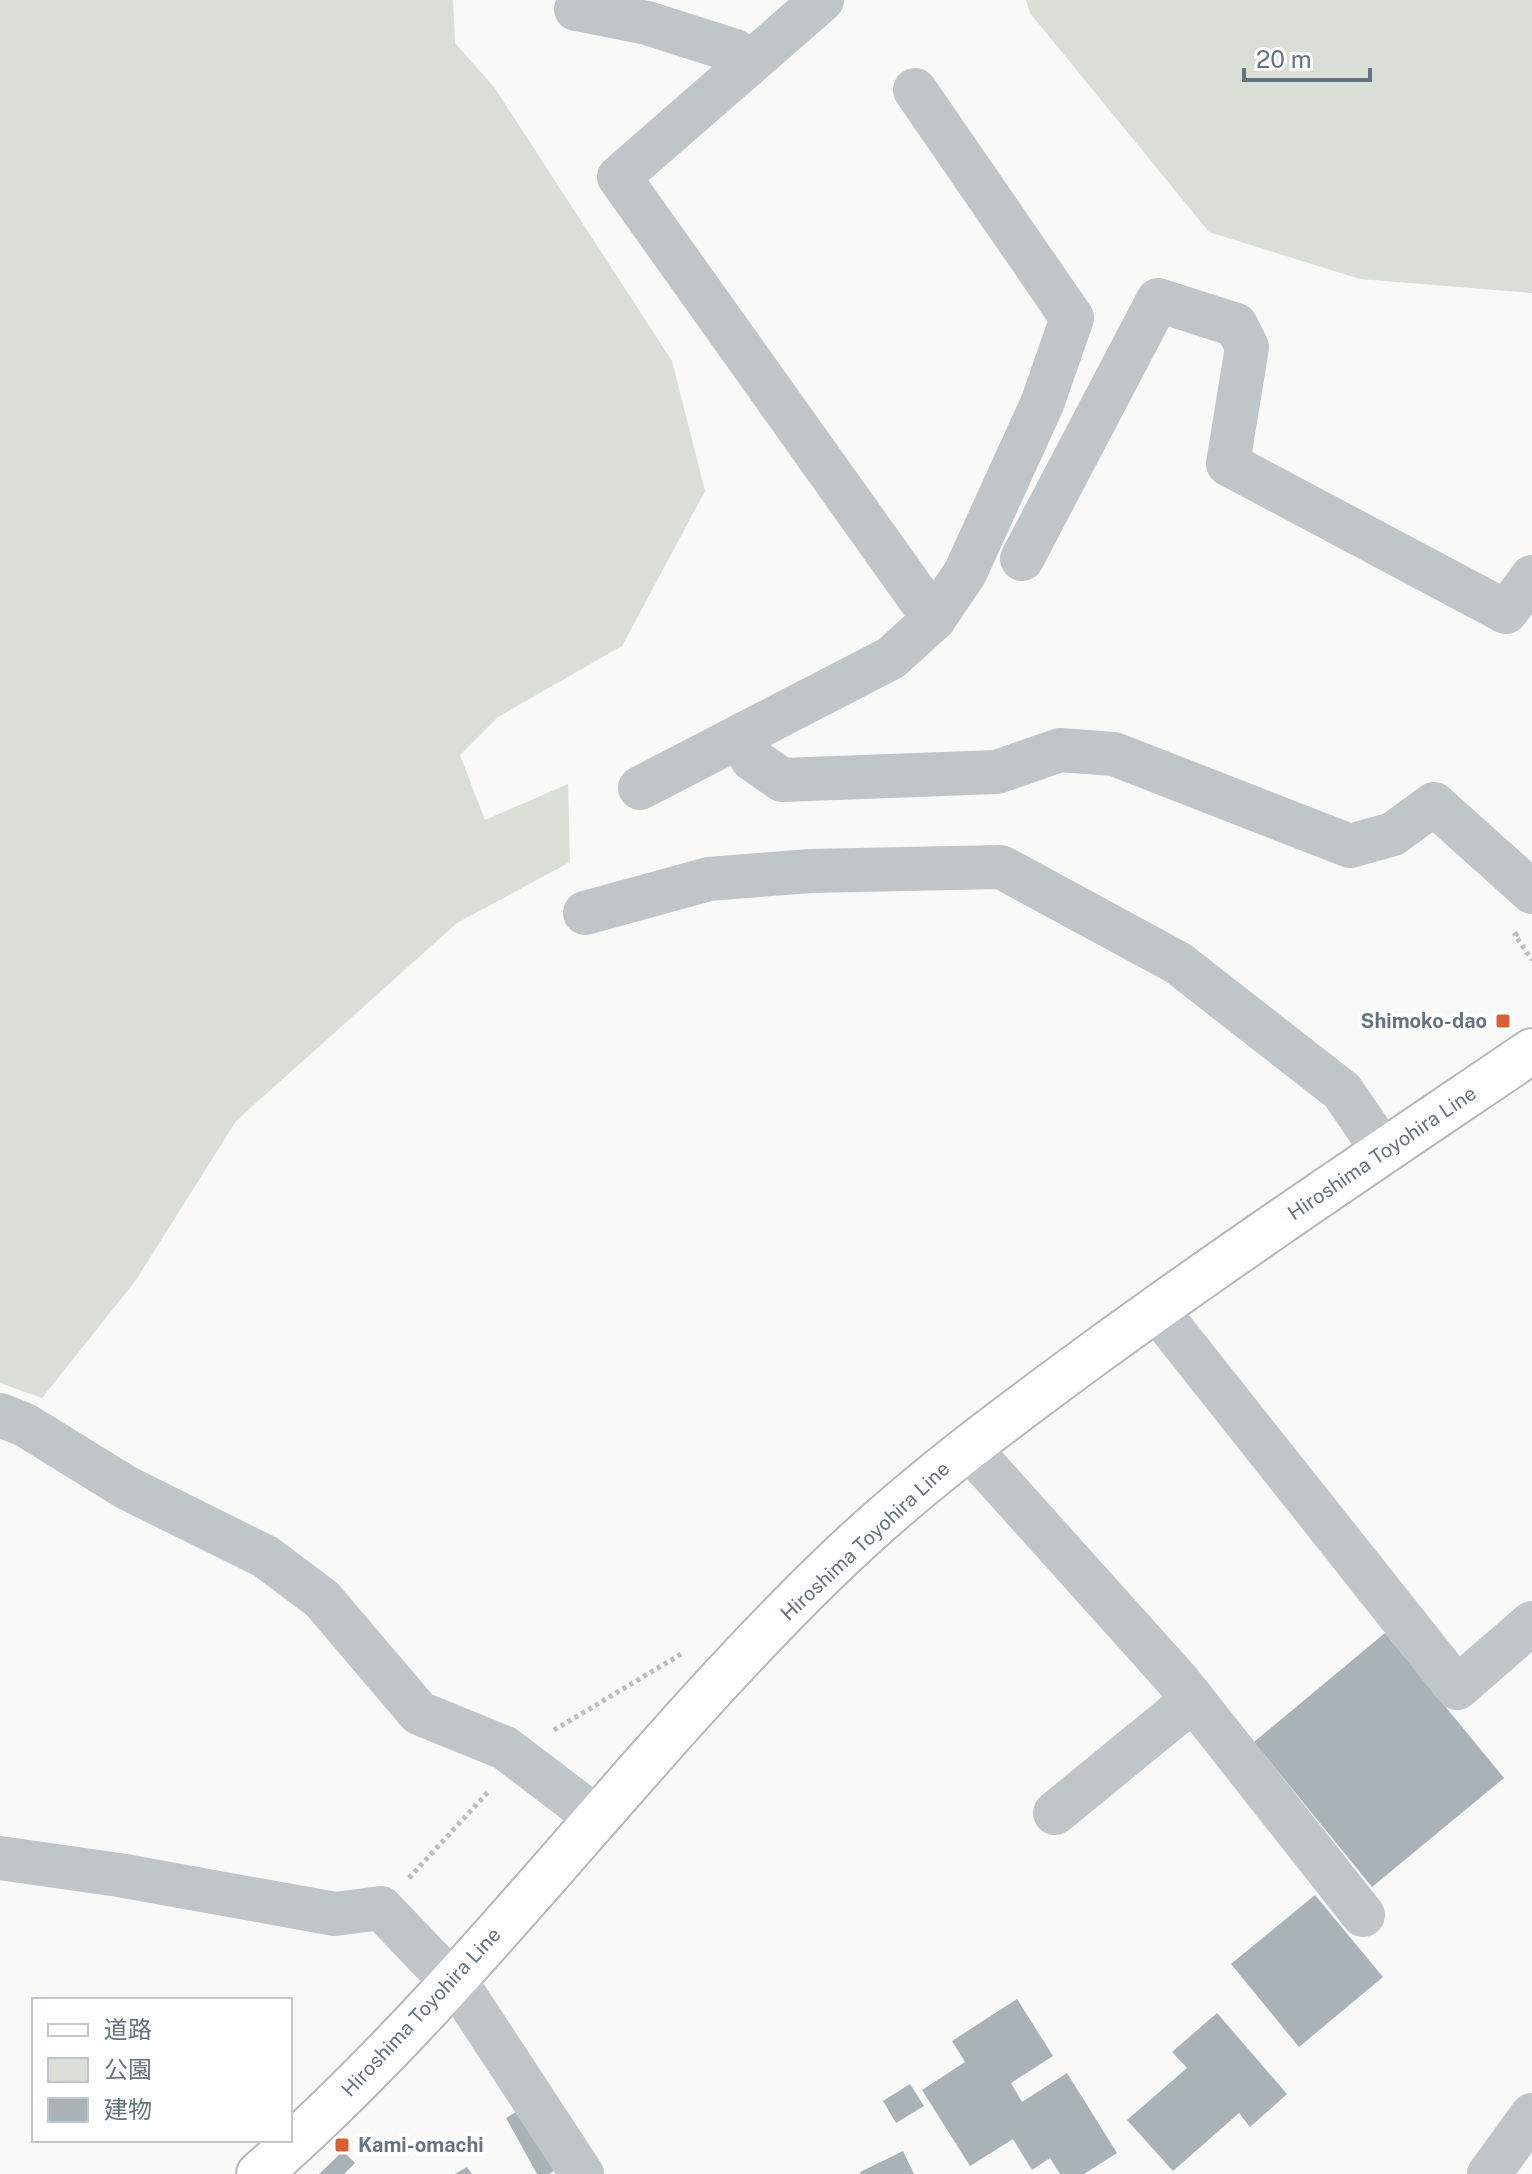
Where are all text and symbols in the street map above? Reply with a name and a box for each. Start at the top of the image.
scale bar [1244,32,1370,82]
text: 20 m [1256,45,1312,73]
place label: Shimoko-dao [1361,1009,1487,1033]
marker: Shimoko-dao [1494,1012,1512,1030]
street label: Hiroshima Toyohira Line [1283,1081,1481,1225]
street label: Hiroshima Toyohira Line [776,1456,954,1626]
street label: Hiroshima Toyohira Line [336,1923,506,2101]
legend [32,1998,292,2142]
text: 道路 [104,2015,152,2043]
text: 公園 [104,2055,152,2083]
text: 建物 [104,2095,152,2123]
place label: Kami-omachi [358,2133,484,2157]
marker: Kami-omachi [333,2136,351,2154]

